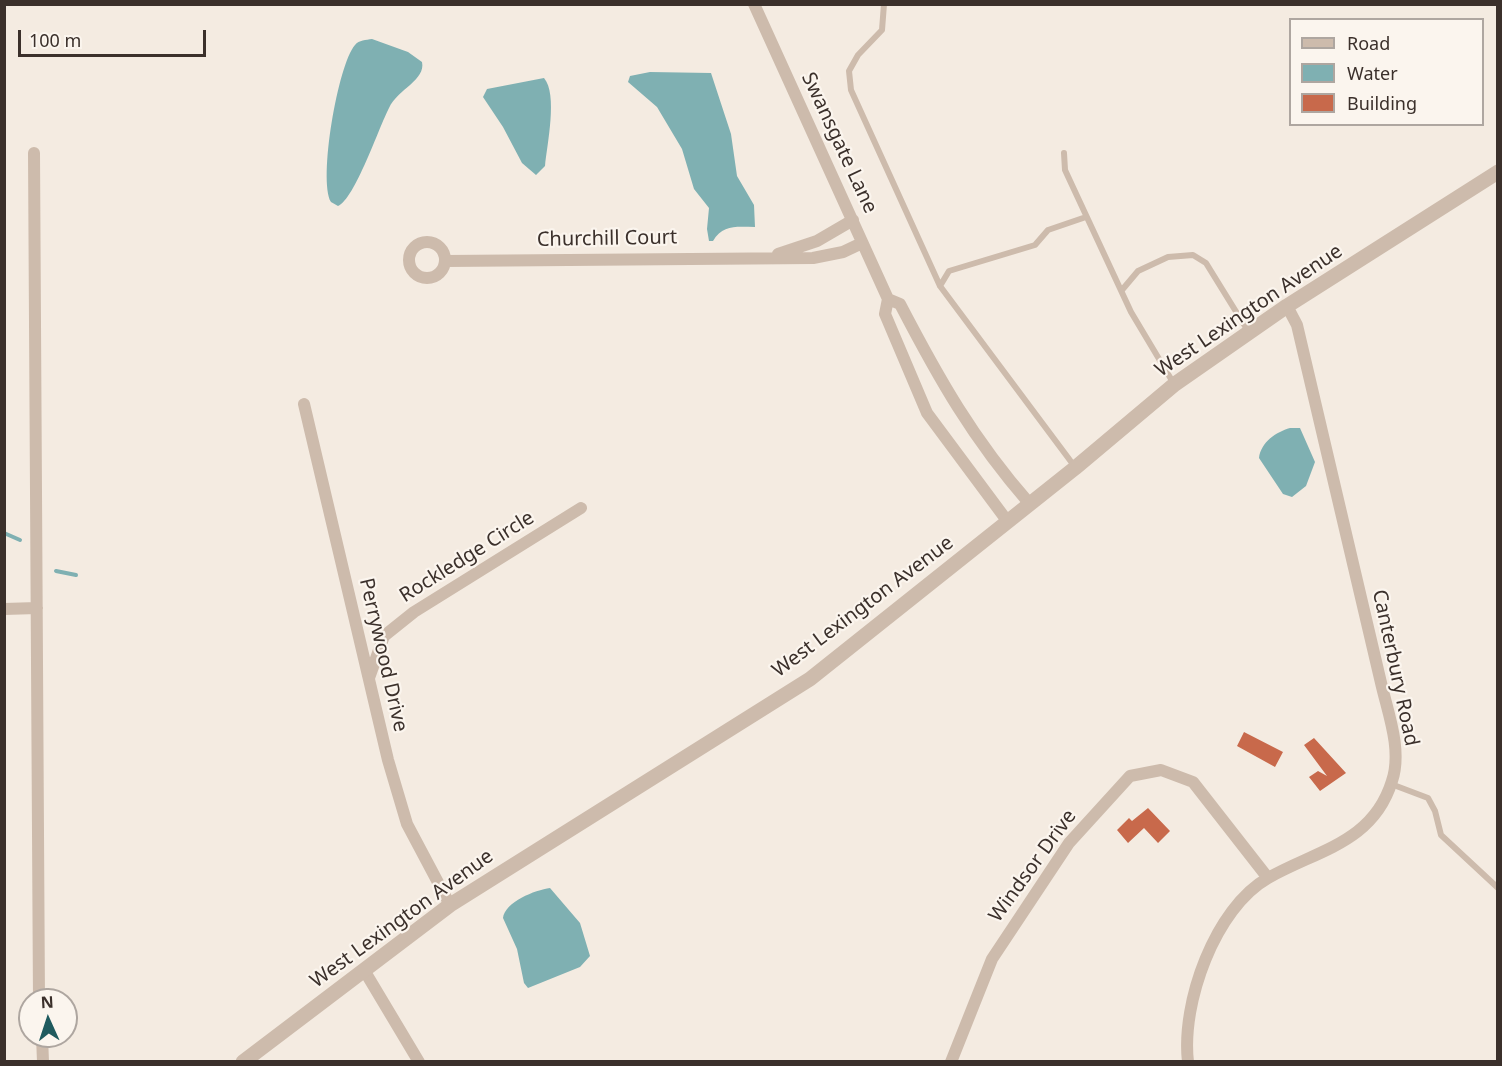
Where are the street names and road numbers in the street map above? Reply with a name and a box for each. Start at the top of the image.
street label: Swansgate Lane [796,69,882,217]
street label: Churchill Court [537,226,677,252]
street label: West Lexington Avenue [1151,239,1347,383]
street label: Rockledge Circle [395,506,539,608]
street label: West Lexington Avenue [768,531,958,683]
street label: Perrywood Drive [354,576,412,734]
street label: Canterbury Road [1367,588,1423,748]
street label: Windsor Drive [984,805,1082,927]
street label: West Lexington Avenue [306,845,498,993]

